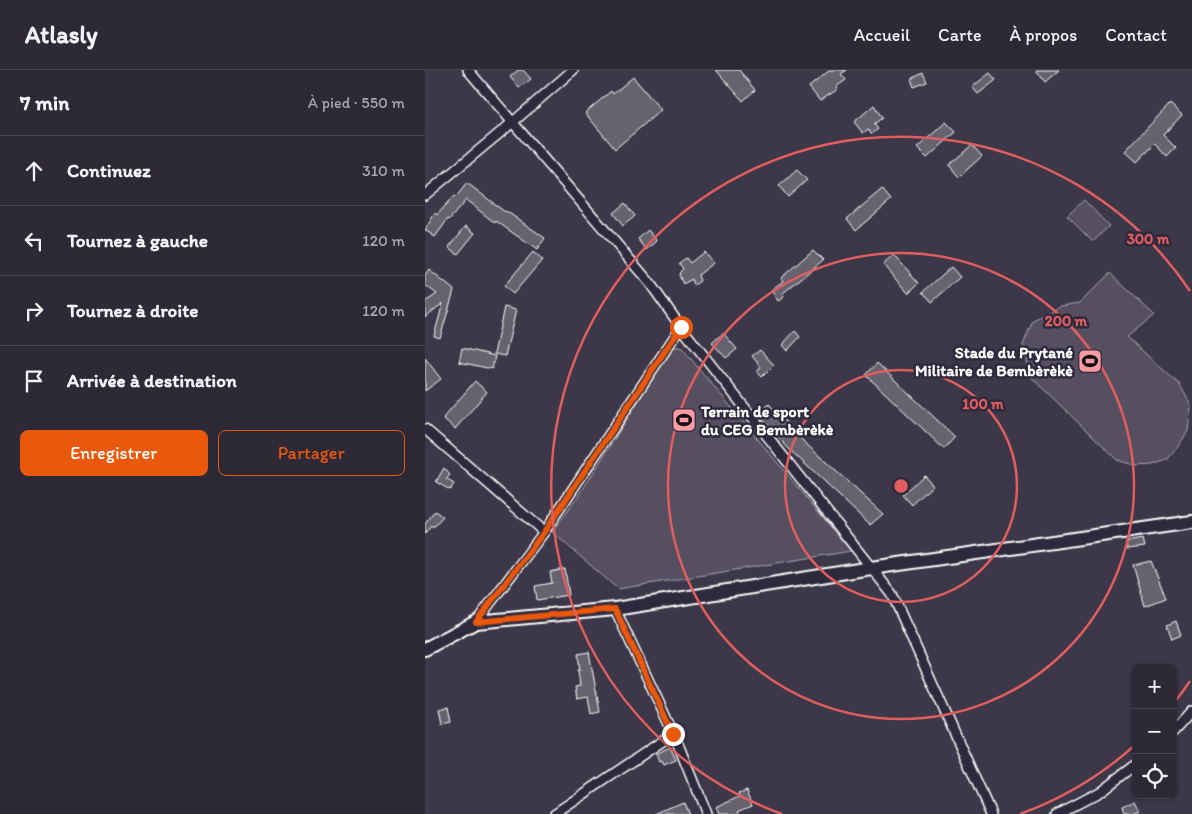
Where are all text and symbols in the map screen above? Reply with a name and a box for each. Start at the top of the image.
text: Atlasly [25,20,98,49]
text: Accueil [854,24,910,46]
text: Carte [938,24,981,46]
text: À propos [1009,24,1077,46]
text: Contact [1105,24,1167,46]
text: 7 min [20,90,69,115]
text: À pied · 550 m [308,93,405,112]
icon: ahead [20,157,48,185]
text: Continuez [67,159,151,182]
text: 310 m [362,161,405,180]
icon: left [20,227,48,255]
text: Tournez à gauche [67,229,208,252]
text: 300 m [1127,230,1170,248]
text: 120 m [362,231,405,250]
icon: right [20,297,48,325]
text: Tournez à droite [67,299,199,322]
text: 120 m [362,301,405,320]
text: 200 m [1045,312,1088,330]
route start [670,316,693,339]
place label: Stade du Prytané Militaire de Bembèrèkè [915,343,1073,380]
sports icon: Stade du Prytané Militaire de Bembèrèkè [1077,348,1103,374]
icon: arrive [20,367,48,395]
text: Arrivée à destination [67,369,237,392]
text: 100 m [962,395,1004,413]
place label: Terrain de sport du CEG Bembèrèkè [700,402,834,439]
sports icon: Terrain de sport du CEG Bembèrèkè [671,407,697,433]
button: Enregistrer [20,430,208,476]
button: Partager [218,430,405,476]
centre of rings [892,477,910,495]
map controls [1132,664,1177,799]
button: + [1132,664,1177,709]
button: − [1132,709,1177,754]
route end [662,723,685,746]
button: locate [1132,754,1177,799]

